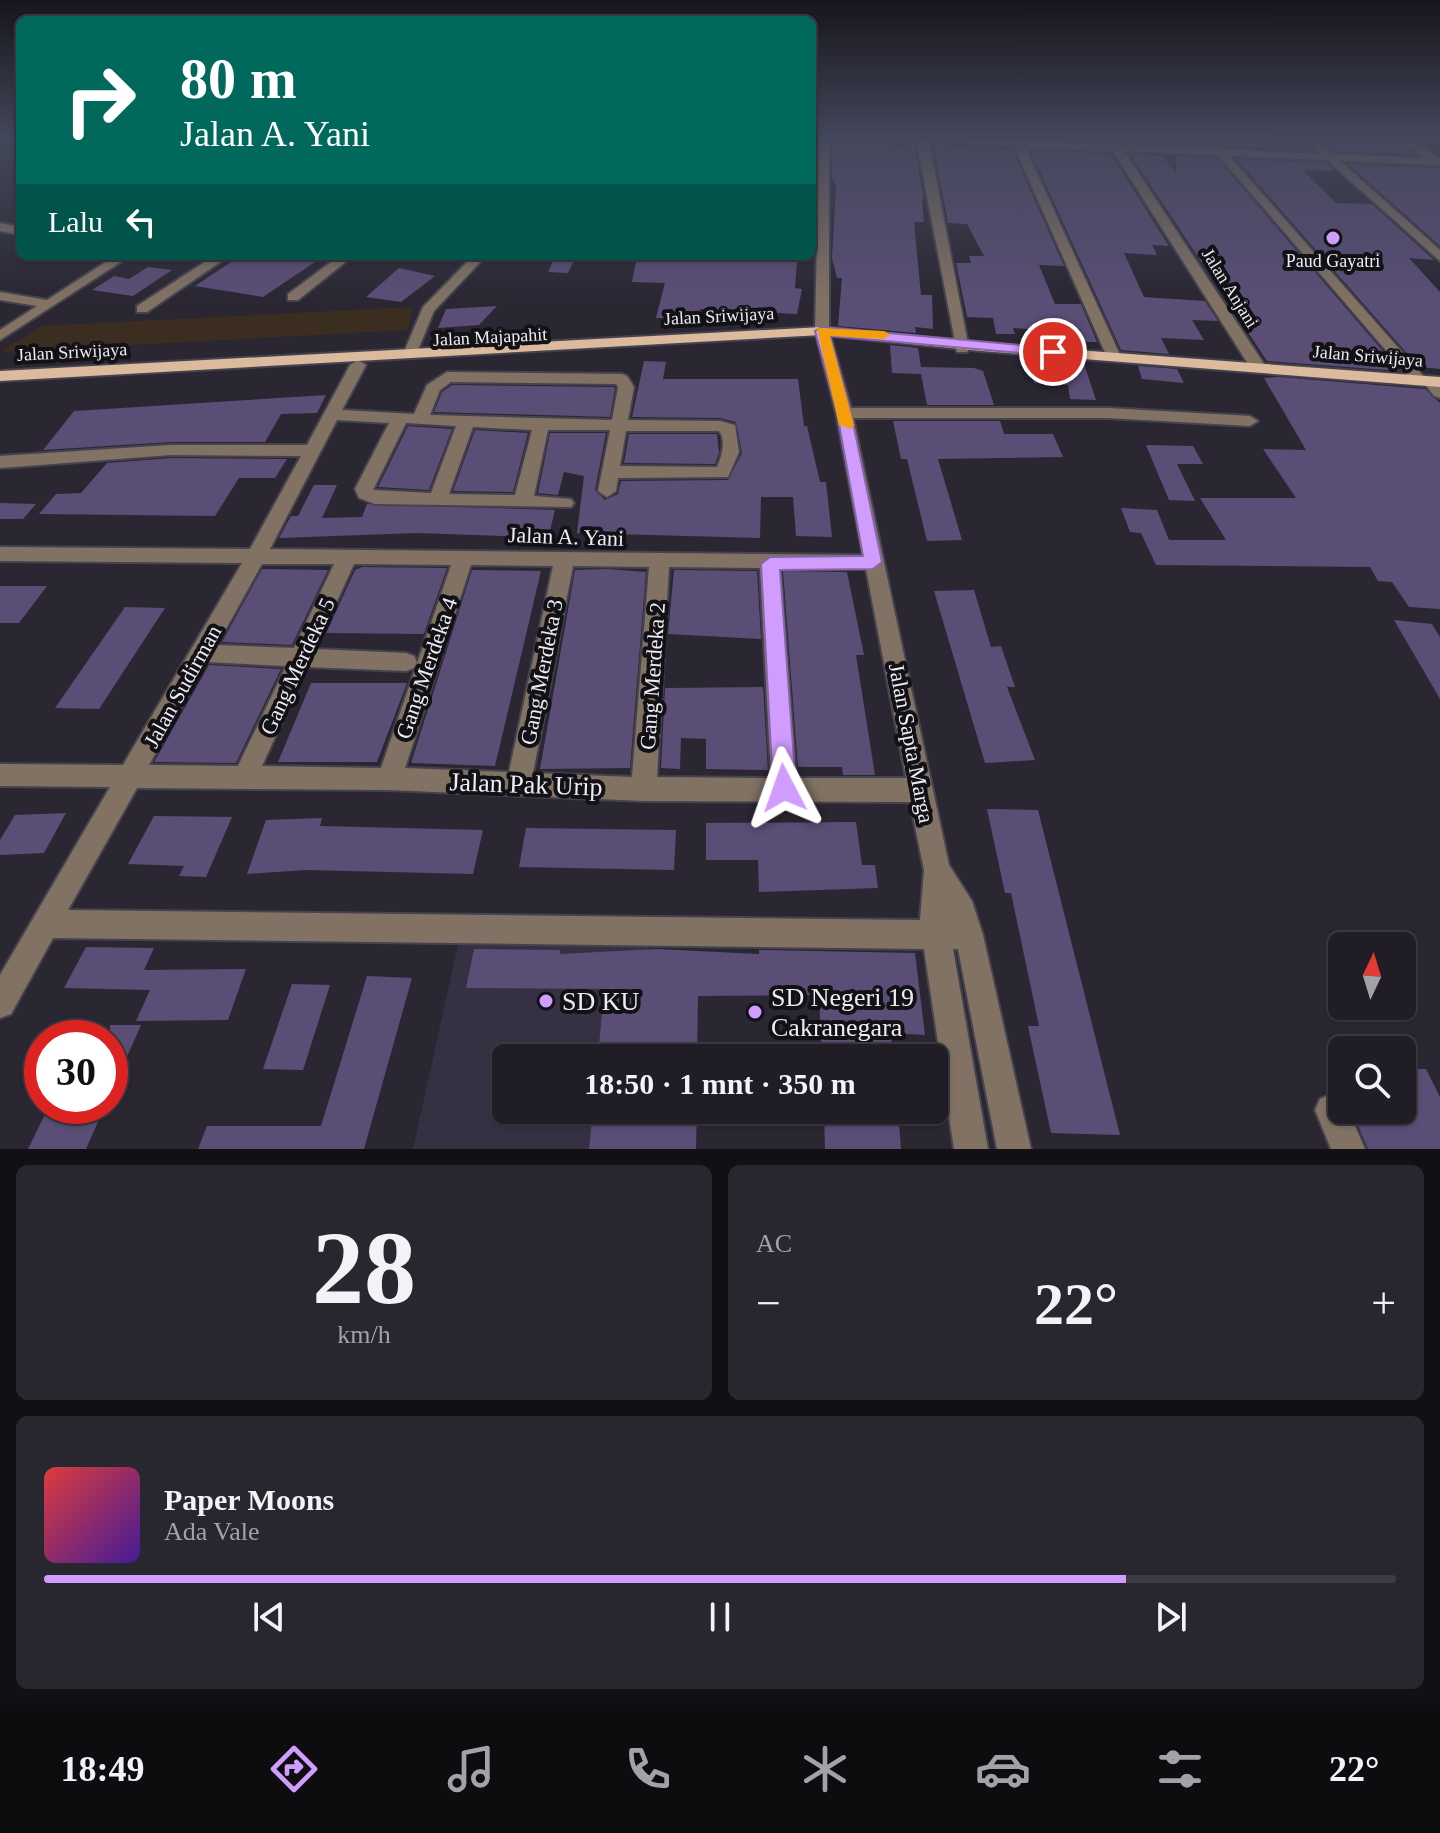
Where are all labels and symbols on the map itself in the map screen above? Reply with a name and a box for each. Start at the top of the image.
marker: Paud Gayatri [1324,229,1342,247]
street label: Jalan Anjani [1198,245,1262,331]
place label: Paud Gayatri [1286,251,1380,271]
street label: Jalan Sriwijaya [663,303,775,329]
pin [1019,318,1087,386]
street label: Jalan Majapahit [432,324,548,350]
street label: Jalan Sriwijaya [16,339,128,365]
street label: Jalan Sriwijaya [1312,341,1424,371]
street label: Jalan A. Yani [508,522,624,551]
street label: Gang Merdeka 5 [255,594,340,738]
street label: Gang Merdeka 4 [391,594,462,742]
street label: Gang Merdeka 3 [515,597,568,747]
street label: Gang Merdeka 2 [635,601,670,751]
street label: Jalan Sudirman [138,621,226,752]
street label: Jalan Sapta Marga [884,661,939,825]
position arrow [742,746,826,830]
street label: Jalan Pak Urip [449,767,603,802]
north arrow [1328,932,1416,1020]
place label: SD Negeri 19 Cakranegara [771,983,914,1042]
place label: SD KU [562,987,640,1016]
marker: SD KU [537,992,555,1010]
marker: SD Negeri 19 Cakranegara [746,1003,764,1021]
speed limit sign: 30 [24,1020,128,1124]

